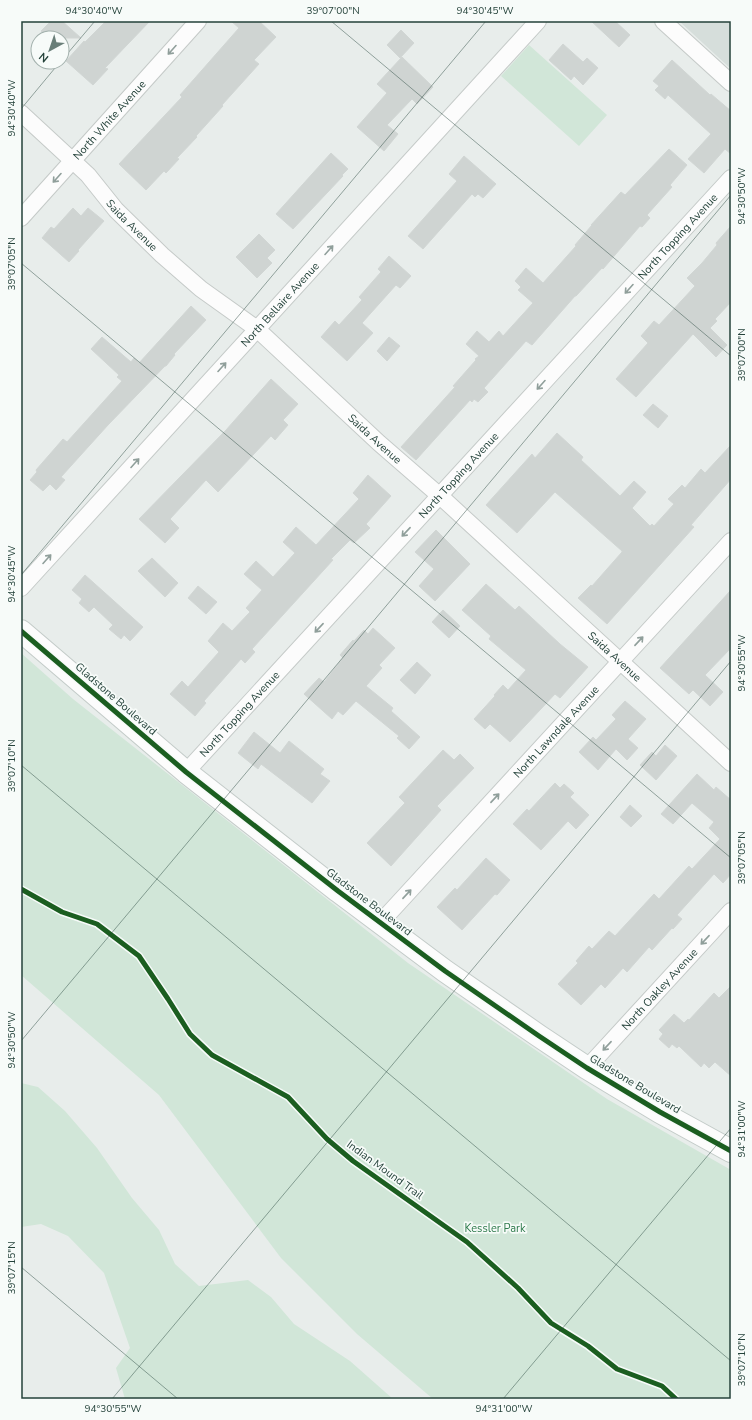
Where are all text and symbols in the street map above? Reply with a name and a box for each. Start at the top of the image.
text: 94°30'40"W [66,4,122,18]
text: 39°07'00"N [306,4,360,18]
text: 94°30'45"W [457,4,513,18]
north arrow [30,30,70,70]
one-way arrow [167,45,177,55]
text: N [36,49,52,66]
street label: North White Avenue [69,77,149,163]
text: 94°30'40"W [5,80,19,136]
text: 94°30'50"W [735,168,749,224]
one-way arrow [53,173,62,183]
street label: North Topping Avenue [634,190,721,283]
street label: Saida Avenue [103,196,161,254]
text: 39°07'05"N [5,237,19,291]
one-way arrow [324,245,334,255]
street label: North Bellaire Avenue [237,259,322,350]
one-way arrow [624,284,634,294]
text: 39°07'00"N [735,328,749,382]
one-way arrow [218,362,227,372]
one-way arrow [537,380,546,390]
street label: Saida Avenue [345,410,405,467]
street label: North Topping Avenue [415,429,502,521]
one-way arrow [130,458,140,468]
one-way arrow [402,527,411,538]
text: 94°30'45"W [5,546,19,602]
one-way arrow [43,554,52,564]
one-way arrow [314,623,323,633]
street label: Saida Avenue [585,628,645,685]
one-way arrow [635,635,644,646]
text: 94°30'55"W [735,635,749,691]
street label: Gladstone Boulevard [72,659,160,739]
street label: North Topping Avenue [196,667,283,760]
street label: North Lawndale Avenue [510,682,602,781]
text: 39°07'10"N [5,739,19,793]
one-way arrow [490,793,499,803]
text: 39°07'05"N [735,831,749,885]
street label: Gladstone Boulevard [323,865,415,939]
one-way arrow [402,889,412,899]
one-way arrow [700,935,709,945]
street label: North Oakley Avenue [618,945,701,1033]
text: 94°30'50"W [5,1012,19,1068]
one-way arrow [602,1041,612,1051]
street label: Gladstone Boulevard [587,1051,683,1117]
text: 94°31'00"W [735,1101,749,1157]
street label: Indian Mound Trail [344,1137,427,1203]
park label: Kessler Park [465,1221,526,1236]
text: 39°07'15"N [5,1241,19,1295]
text: 39°07'10"N [735,1333,749,1387]
text: 94°30'55"W [85,1402,141,1416]
text: 94°31'00"W [476,1402,532,1416]

